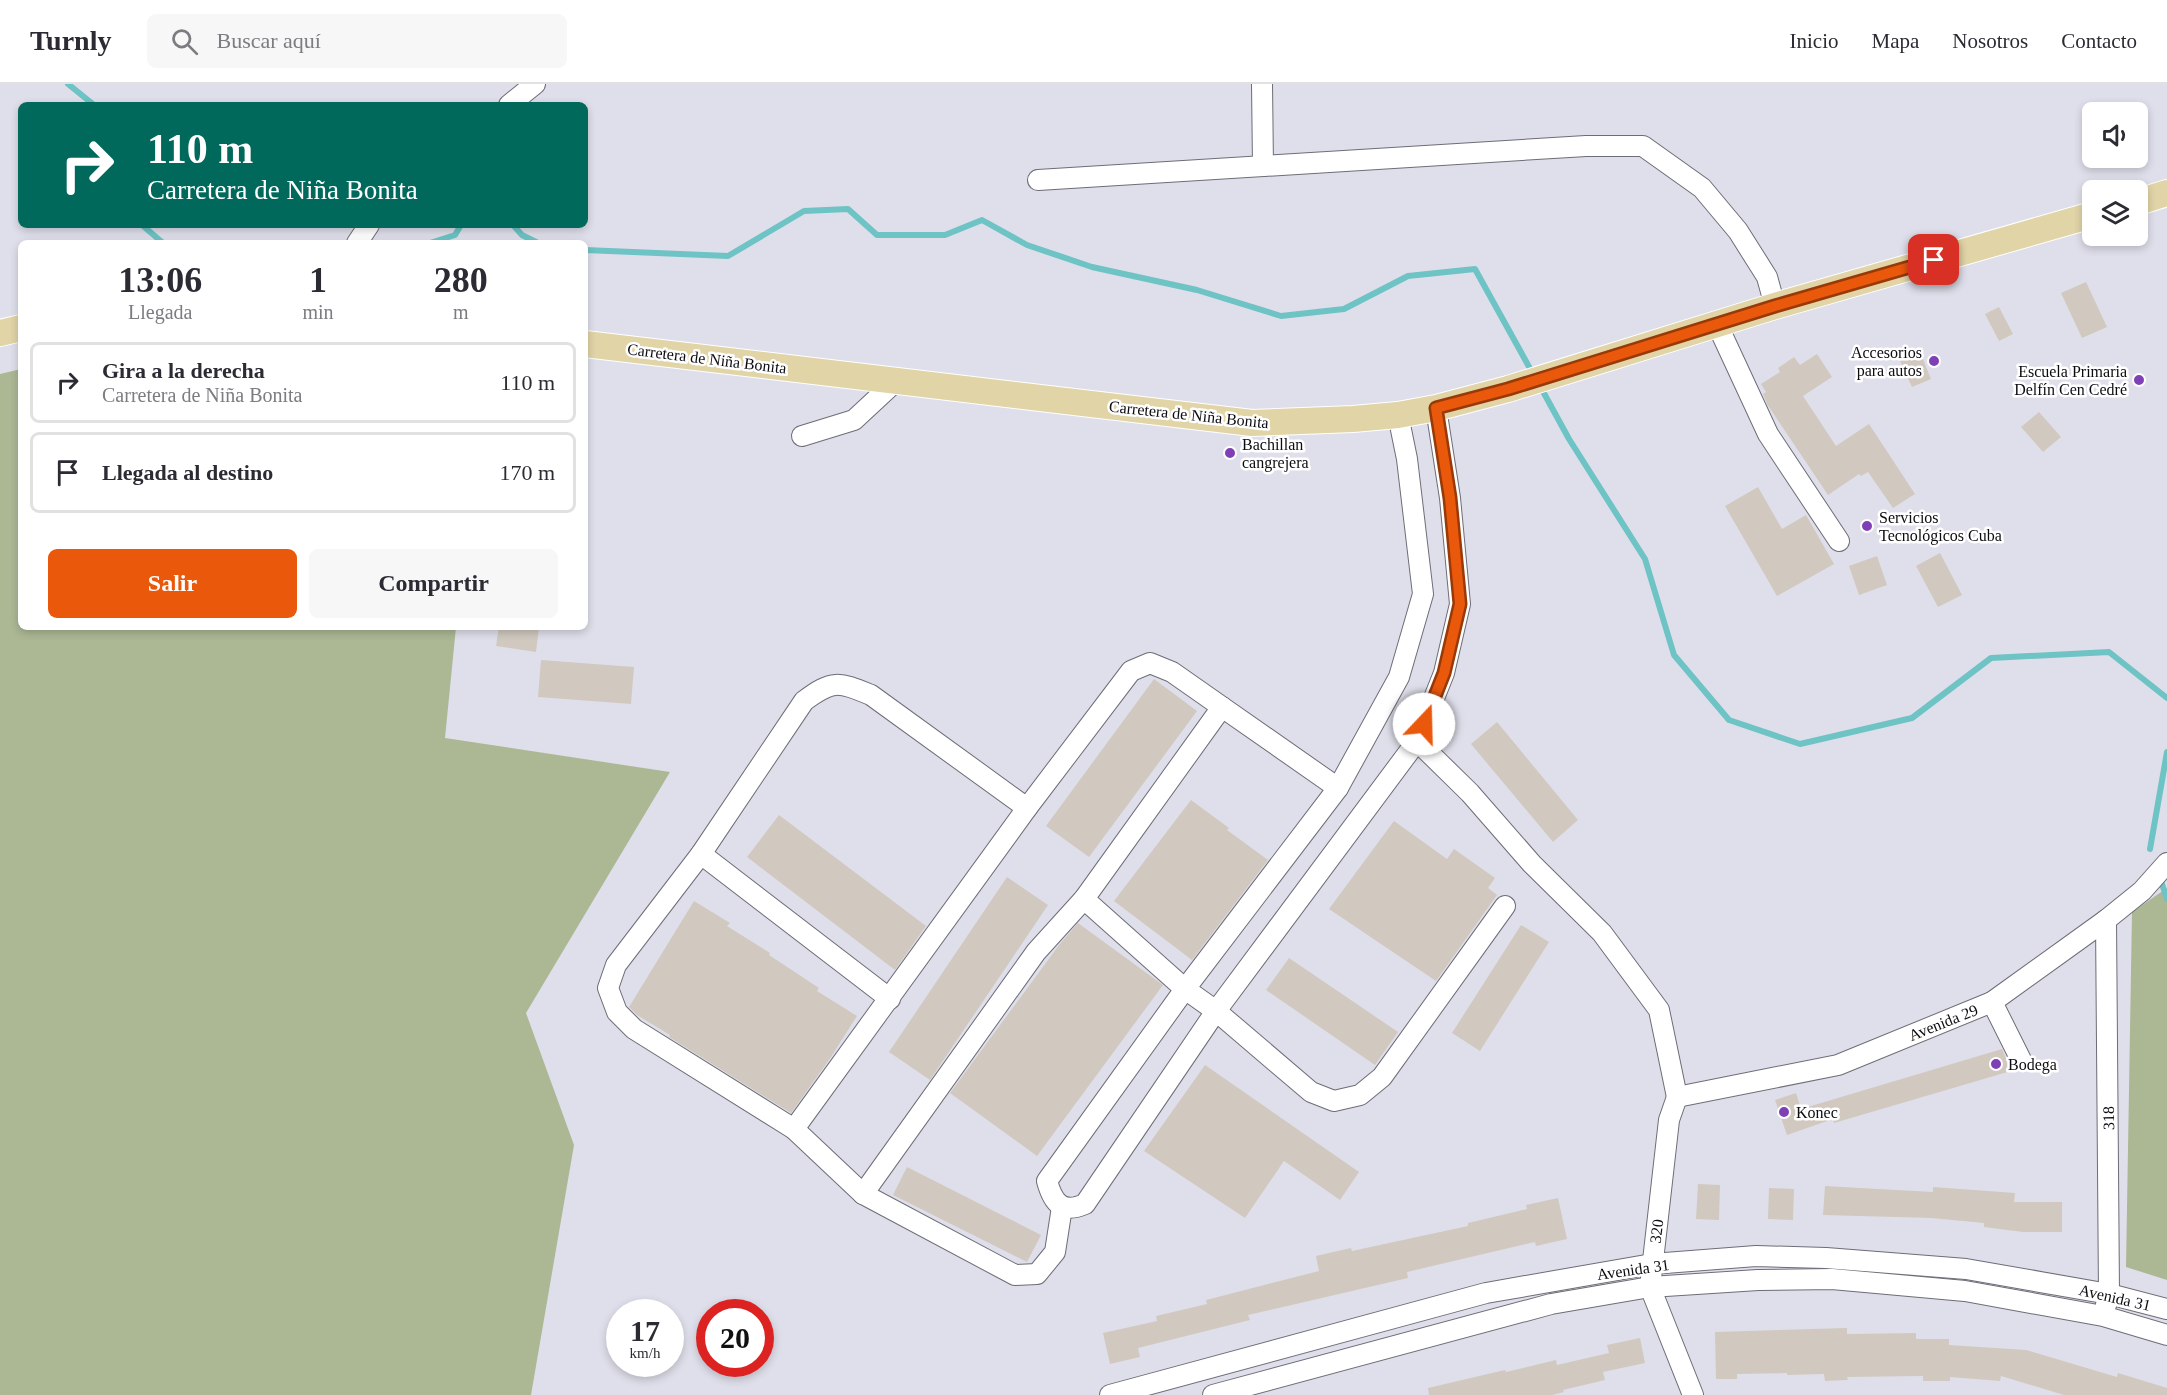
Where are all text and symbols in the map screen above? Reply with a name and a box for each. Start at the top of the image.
search box [147,14,567,68]
text: Turnly [30,25,111,56]
icon: search [168,25,201,58]
text: Buscar aquí [216,28,321,53]
text: Inicio [1790,29,1839,53]
text: Mapa [1872,29,1919,53]
text: Nosotros [1952,29,2028,53]
text: Contacto [2061,29,2137,53]
map controls [2082,102,2148,246]
button: sound [2082,102,2148,168]
icon: right [48,126,126,204]
text: 110 m [147,126,253,172]
text: Carretera de Niña Bonita [147,175,418,205]
button: layers [2082,180,2148,246]
pin [1908,234,1959,285]
icon: arrive [1917,243,1950,276]
text: 13:06 [118,260,202,300]
text: 1 [309,260,327,300]
text: 280 [434,260,488,300]
text: Llegada [128,301,192,323]
text: min [302,301,334,323]
text: m [453,301,469,323]
street label: Carretera de Niña Bonita [626,340,788,377]
place label: Accesorios para autos [1851,344,1922,380]
marker: Accesorios para autos [1927,354,1941,368]
text: Gira a la derecha [102,358,265,383]
place label: Escuela Primaria Delfín Cen Cedré [2014,363,2127,398]
icon: right [51,366,84,399]
text: 110 m [500,370,555,395]
marker: Escuela Primaria Delfín Cen Cedré [2132,373,2146,387]
text: Carretera de Niña Bonita [102,384,302,406]
street label: Carretera de Niña Bonita [1108,398,1270,431]
place label: Bachillan cangrejera [1242,436,1309,472]
marker: Bachillan cangrejera [1223,446,1237,460]
icon: arrive [51,456,84,489]
text: Llegada al destino [102,460,273,485]
text: 170 m [499,460,555,485]
place label: Servicios Tecnológicos Cuba [1879,509,2002,545]
marker: Servicios Tecnológicos Cuba [1860,519,1874,533]
button: Salir [48,549,297,618]
button: Compartir [309,549,558,618]
position arrow [1392,692,1456,756]
street label: Avenida 29 [1906,1001,1980,1044]
place label: Bodega [2008,1056,2057,1074]
marker: Bodega [1989,1057,2003,1071]
place label: Konec [1796,1104,1838,1121]
marker: Konec [1777,1105,1791,1119]
street label: 318 [2100,1106,2117,1130]
street label: 320 [1647,1218,1666,1244]
street label: Avenida 31 [1596,1256,1670,1283]
street label: Avenida 31 [2077,1281,2152,1314]
speed limit sign: 20 [696,1299,774,1377]
text: 17 [630,1314,660,1347]
text: km/h [630,1345,660,1361]

